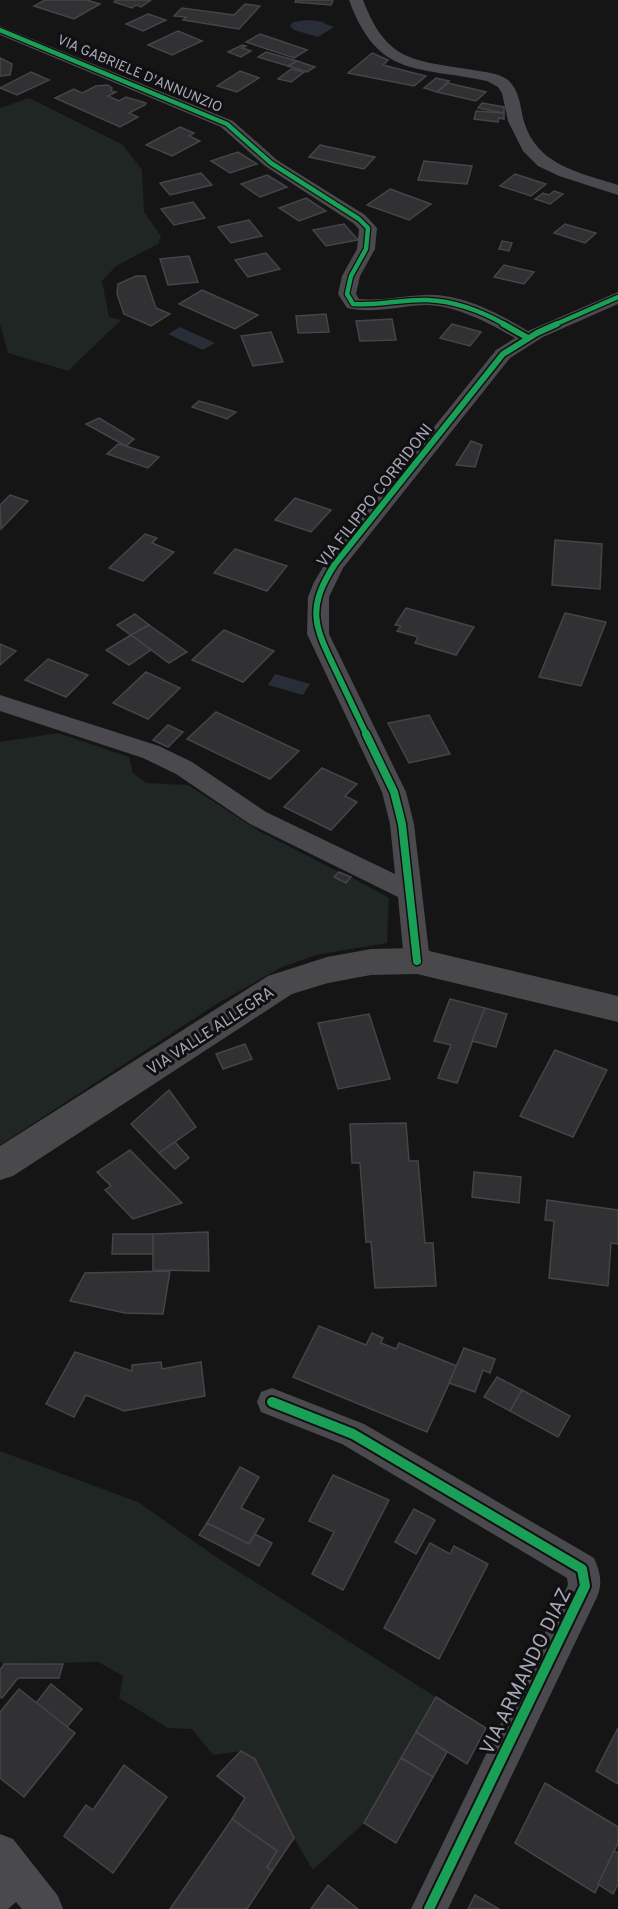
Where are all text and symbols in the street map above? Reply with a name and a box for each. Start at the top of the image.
street label: VIA GABRIELE D'ANNUNZIO [54,32,225,117]
street label: VIA FILIPPO CORRIDONI [313,420,438,572]
street label: VIA VALLE ALLEGRA [144,983,279,1080]
street label: VIA ARMANDO DIAZ [475,1584,579,1760]

